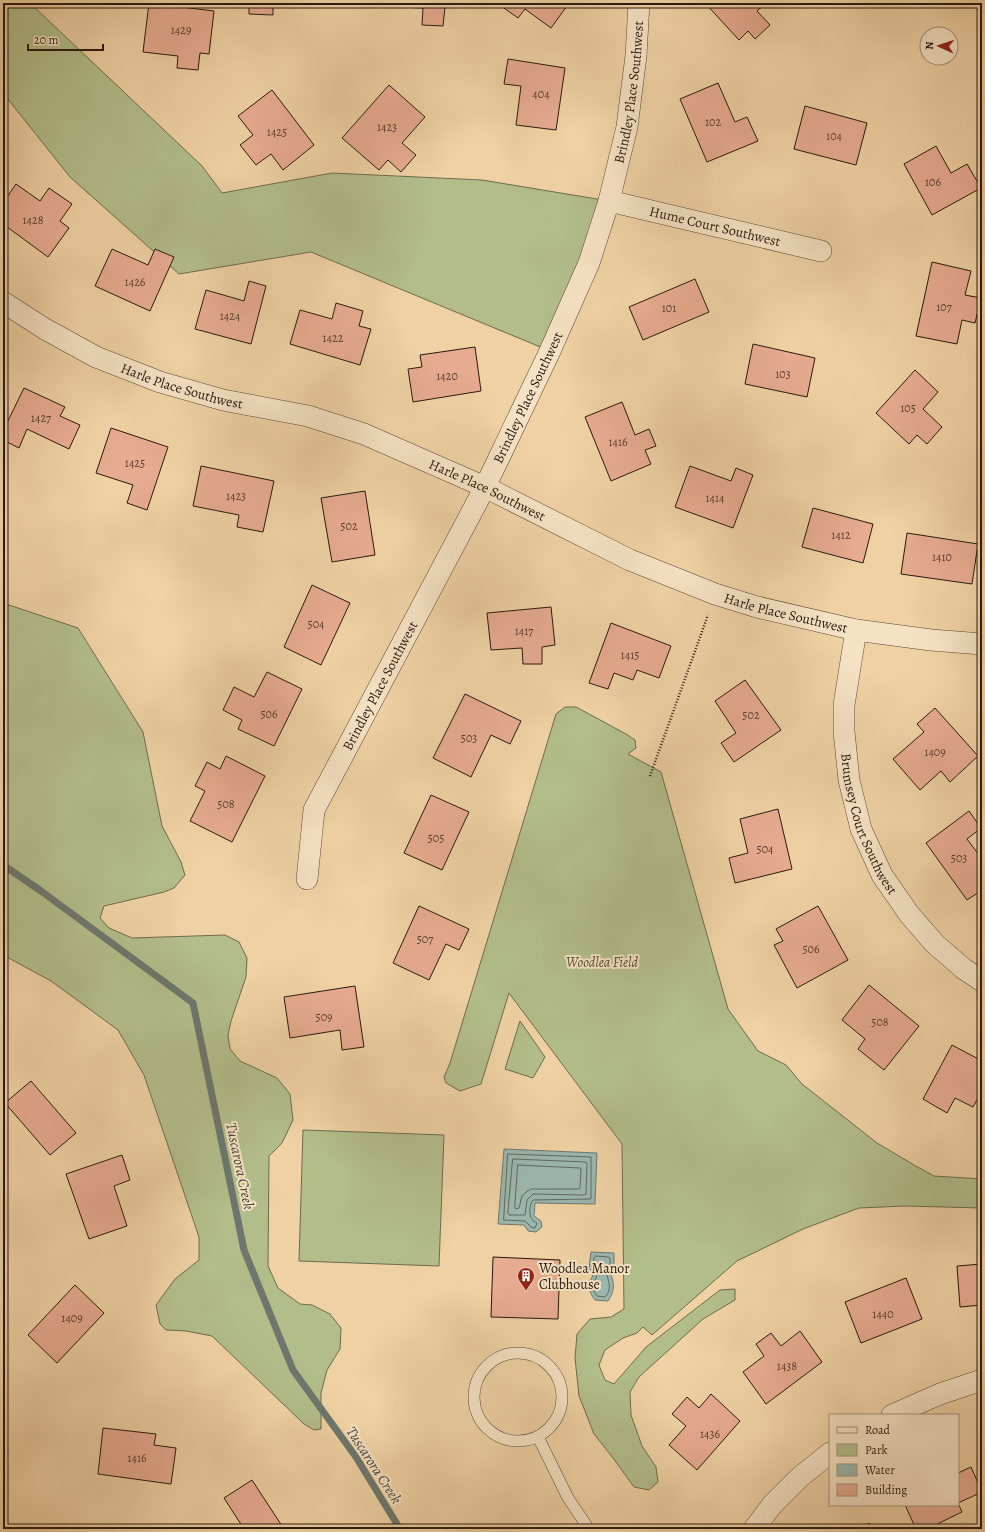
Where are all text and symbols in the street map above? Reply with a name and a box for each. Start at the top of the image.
street label: Brindley Place Southwest [609,20,647,165]
house number: 1429 [171,22,191,38]
scale bar [28,26,103,52]
north arrow [919,26,959,66]
text: 20 m [34,32,58,48]
text: N [922,41,937,50]
house number: 404 [532,86,550,102]
house number: 102 [705,114,721,130]
house number: 1423 [377,119,397,135]
house number: 1425 [267,124,287,140]
house number: 104 [826,128,843,144]
house number: 106 [925,174,941,190]
street label: Hume Court Southwest [647,201,783,251]
house number: 1428 [22,212,44,228]
house number: 1426 [125,274,146,290]
house number: 107 [936,299,953,315]
house number: 101 [662,300,676,316]
house number: 1424 [220,308,241,324]
street label: Brindley Place Southwest [488,328,567,466]
house number: 1422 [323,330,344,346]
street label: Harle Place Southwest [118,358,245,413]
house number: 103 [775,366,791,382]
house number: 1420 [436,368,458,384]
house number: 105 [900,400,916,416]
house number: 1427 [31,410,52,426]
house number: 1416 [608,434,628,450]
street label: Harle Place Southwest [426,454,549,526]
house number: 1425 [125,455,145,471]
house number: 1423 [226,488,246,504]
house number: 1414 [705,490,725,506]
house number: 502 [340,518,358,534]
house number: 1412 [831,527,851,543]
house number: 1410 [932,549,952,565]
street label: Harle Place Southwest [722,588,850,637]
house number: 504 [308,616,325,632]
street label: Brindley Place Southwest [338,617,422,754]
house number: 1417 [515,623,534,639]
house number: 1415 [621,647,639,663]
house number: 506 [260,706,278,722]
house number: 502 [742,707,760,723]
house number: 503 [461,730,477,746]
house number: 1409 [924,744,946,760]
street label: Brumsey Court Southwest [837,752,902,898]
house number: 508 [217,796,235,812]
house number: 505 [428,830,444,846]
house number: 504 [757,841,774,857]
house number: 503 [951,850,967,866]
house number: 507 [417,931,434,947]
house number: 506 [802,941,820,957]
park label: Woodlea Field [566,953,638,972]
house number: 509 [315,1009,333,1025]
house number: 508 [871,1014,889,1030]
water label: Tuscarora Creek [221,1121,259,1212]
place label: Woodlea Manor Clubhouse [538,1259,630,1294]
building icon: Woodlea Manor Clubhouse [516,1266,536,1291]
house number: 1440 [872,1306,894,1322]
house number: 1409 [61,1310,83,1326]
house number: 1438 [777,1358,797,1374]
legend [829,1414,959,1506]
water label: Tuscarora Creek [342,1422,407,1508]
text: Road [865,1422,891,1438]
house number: 1436 [700,1426,720,1442]
text: Park [865,1442,888,1458]
house number: 1416 [127,1450,147,1466]
text: Water [864,1462,895,1478]
text: Building [865,1482,907,1498]

